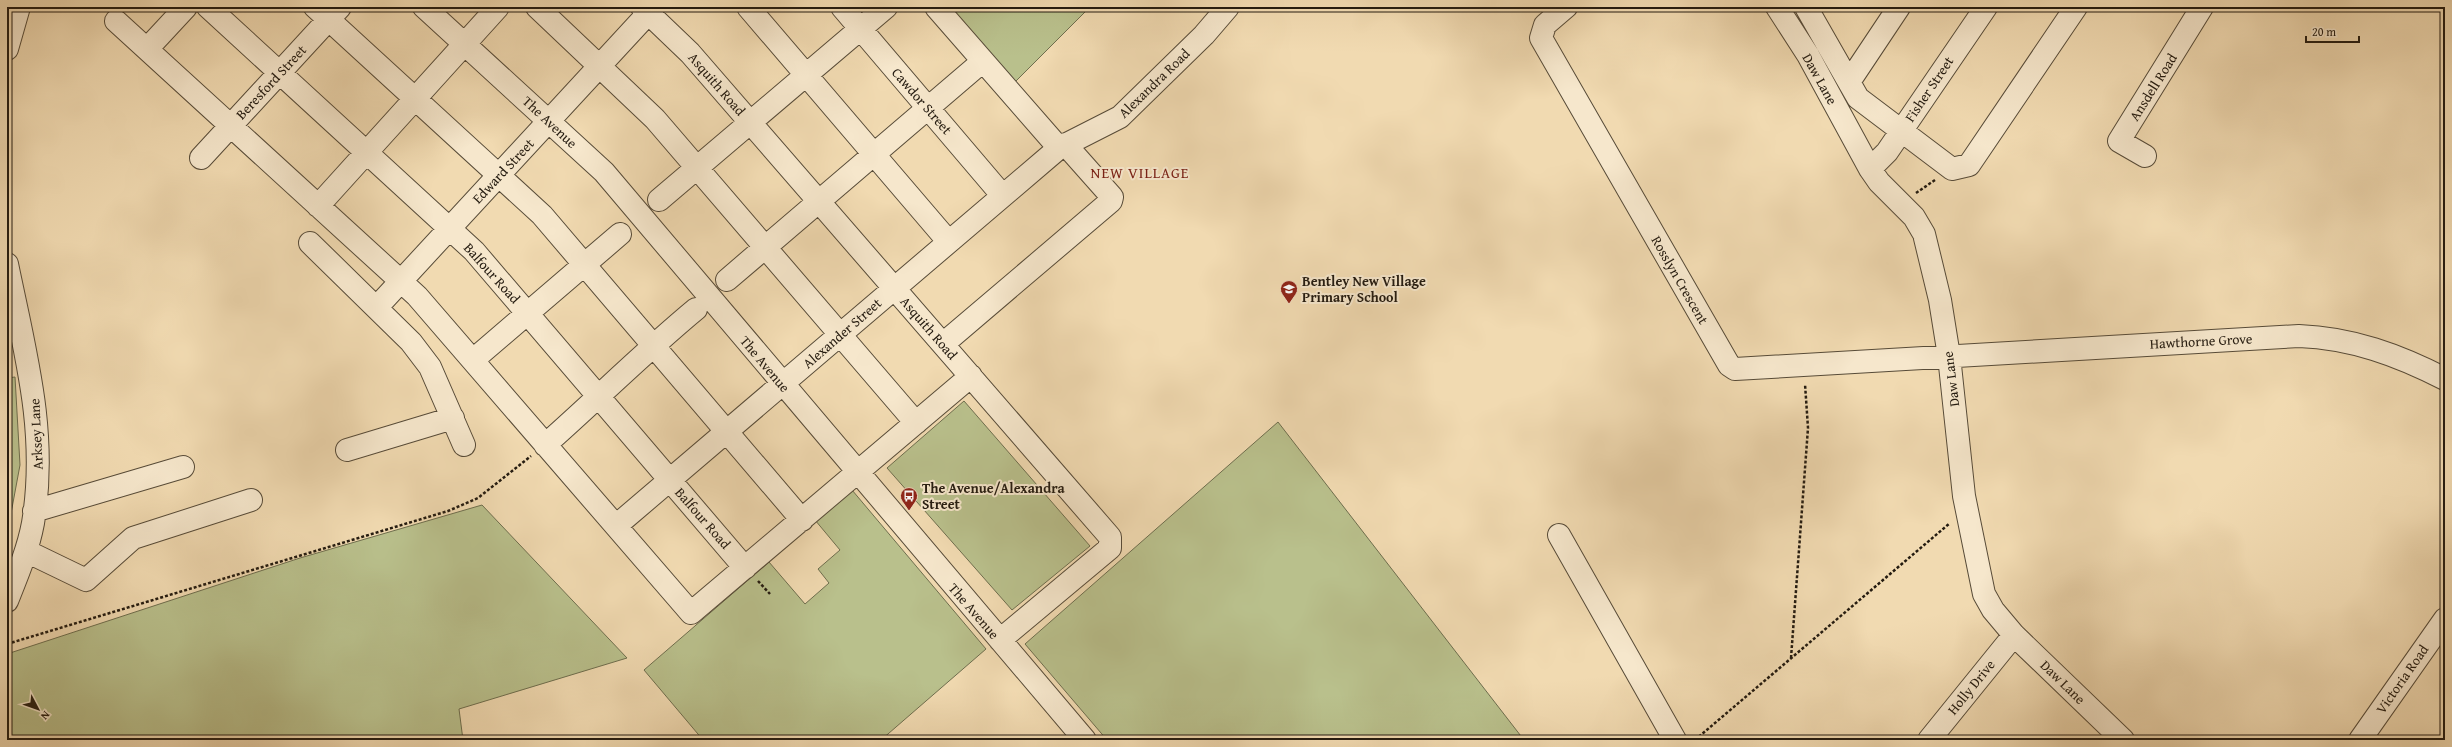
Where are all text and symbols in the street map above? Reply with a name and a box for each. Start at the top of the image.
scale bar [2306,18,2359,44]
text: 20 m [2312,23,2336,40]
street label: Beresford Street [231,40,311,124]
street label: Alexandra Road [1114,43,1195,122]
street label: Asquith Road [684,48,751,120]
street label: Ansdell Road [2124,49,2182,125]
street label: Daw Lane [1798,50,1842,109]
street label: Fisher Street [1900,52,1958,126]
street label: Cawdor Street [887,63,957,139]
street label: The Avenue [518,91,582,153]
street label: Edward Street [468,134,538,208]
district label: NEW VILLAGE [1091,162,1189,183]
street label: Rosslyn Crescent [1647,232,1713,328]
street label: Balfour Road [459,238,525,308]
place label: Bentley New Village Primary School [1302,271,1426,307]
school or university icon: Bentley New Village Primary School [1279,279,1299,304]
street label: Asquith Road [896,292,963,364]
street label: Alexander Street [798,293,886,373]
street label: Hawthorne Grove [2149,328,2253,354]
street label: The Avenue [735,331,795,397]
street label: Daw Lane [1938,350,1964,408]
street label: Arksey Lane [24,397,48,470]
place label: The Avenue/Alexandra Street [922,478,1065,514]
street label: Balfour Road [671,483,736,554]
bus stop icon: The Avenue/Alexandra Street [899,486,919,511]
street label: The Avenue [944,579,1004,644]
street label: Victoria Road [2371,640,2433,718]
street label: Holly Drive [1943,655,2000,719]
street label: Daw Lane [2036,655,2090,709]
north arrow [18,689,58,729]
text: N [37,708,54,724]

